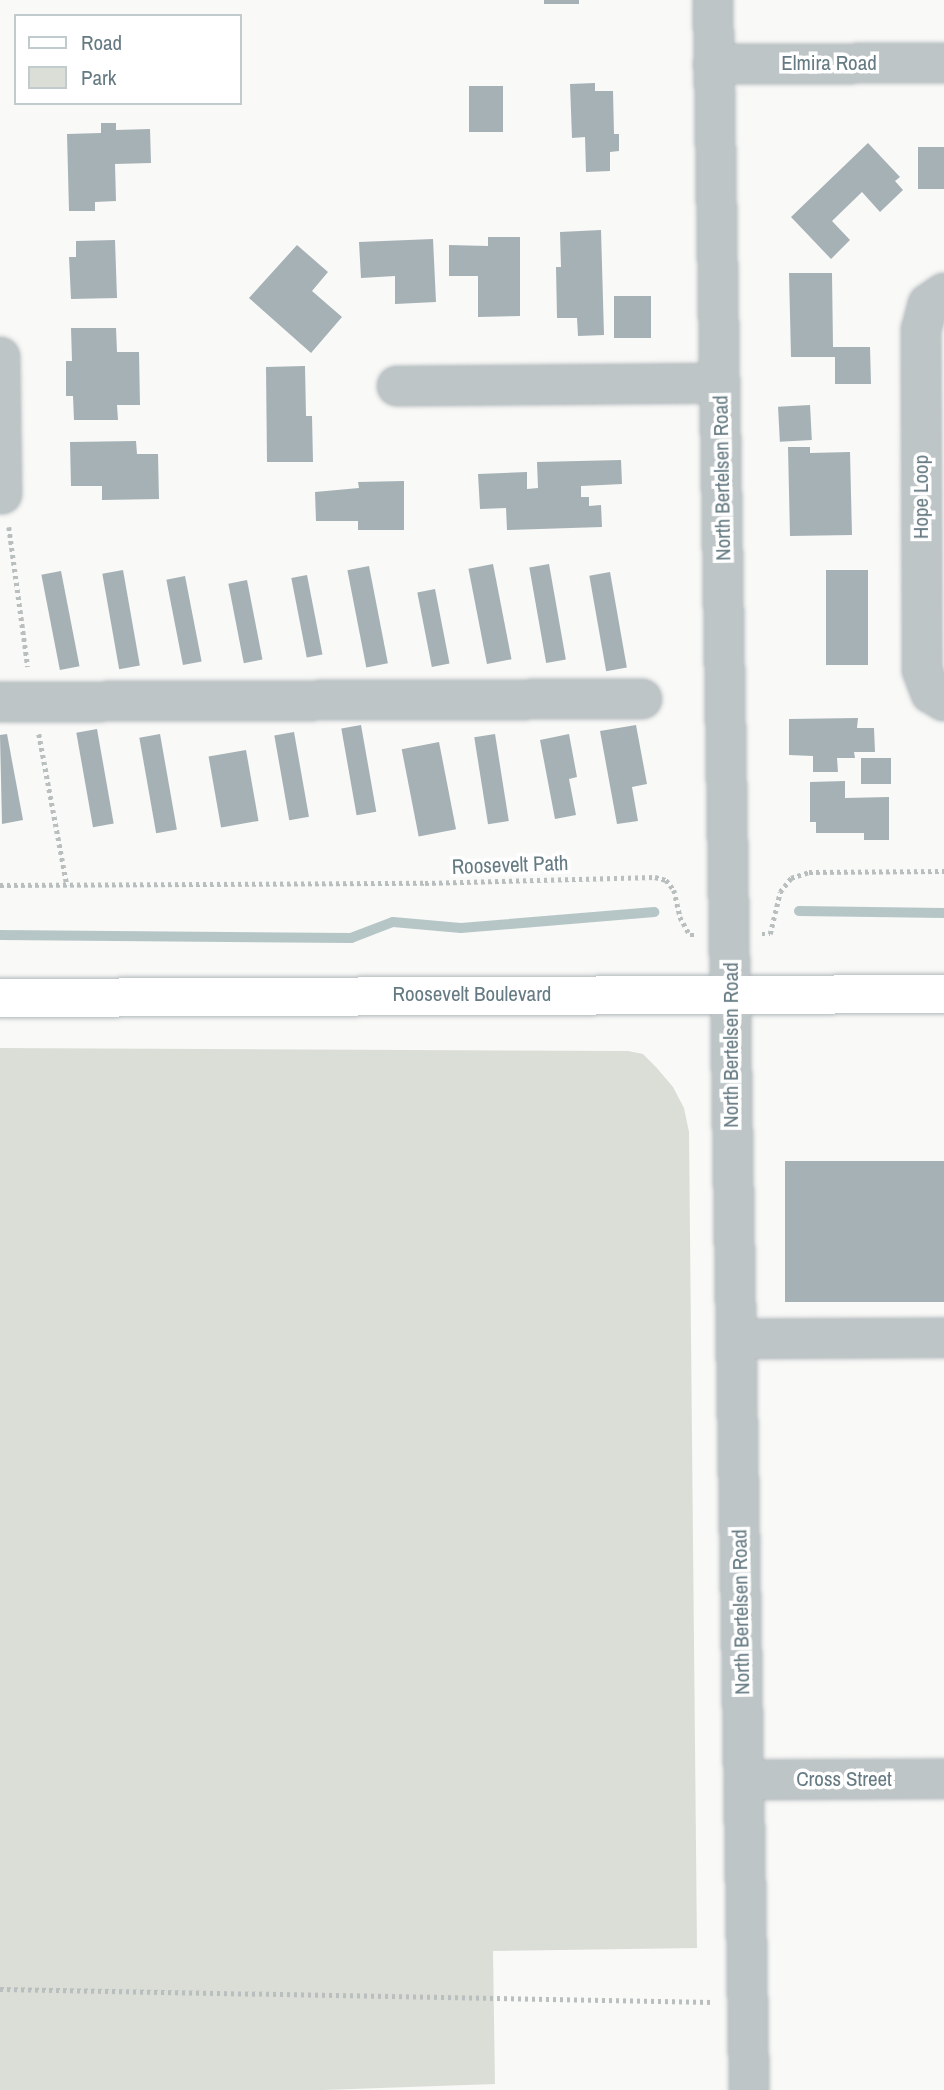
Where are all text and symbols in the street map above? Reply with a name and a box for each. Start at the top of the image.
legend [14,14,242,105]
text: Road [81,28,122,57]
street label: Elmira Road [781,50,877,76]
text: Park [81,63,116,92]
street label: North Bertelsen Road [708,395,736,561]
street label: Hope Loop [908,455,934,539]
street label: Roosevelt Path [451,850,569,880]
street label: North Bertelsen Road [718,962,744,1128]
street label: Roosevelt Boulevard [393,981,551,1007]
street label: North Bertelsen Road [727,1529,755,1695]
street label: Cross Street [796,1766,892,1792]

